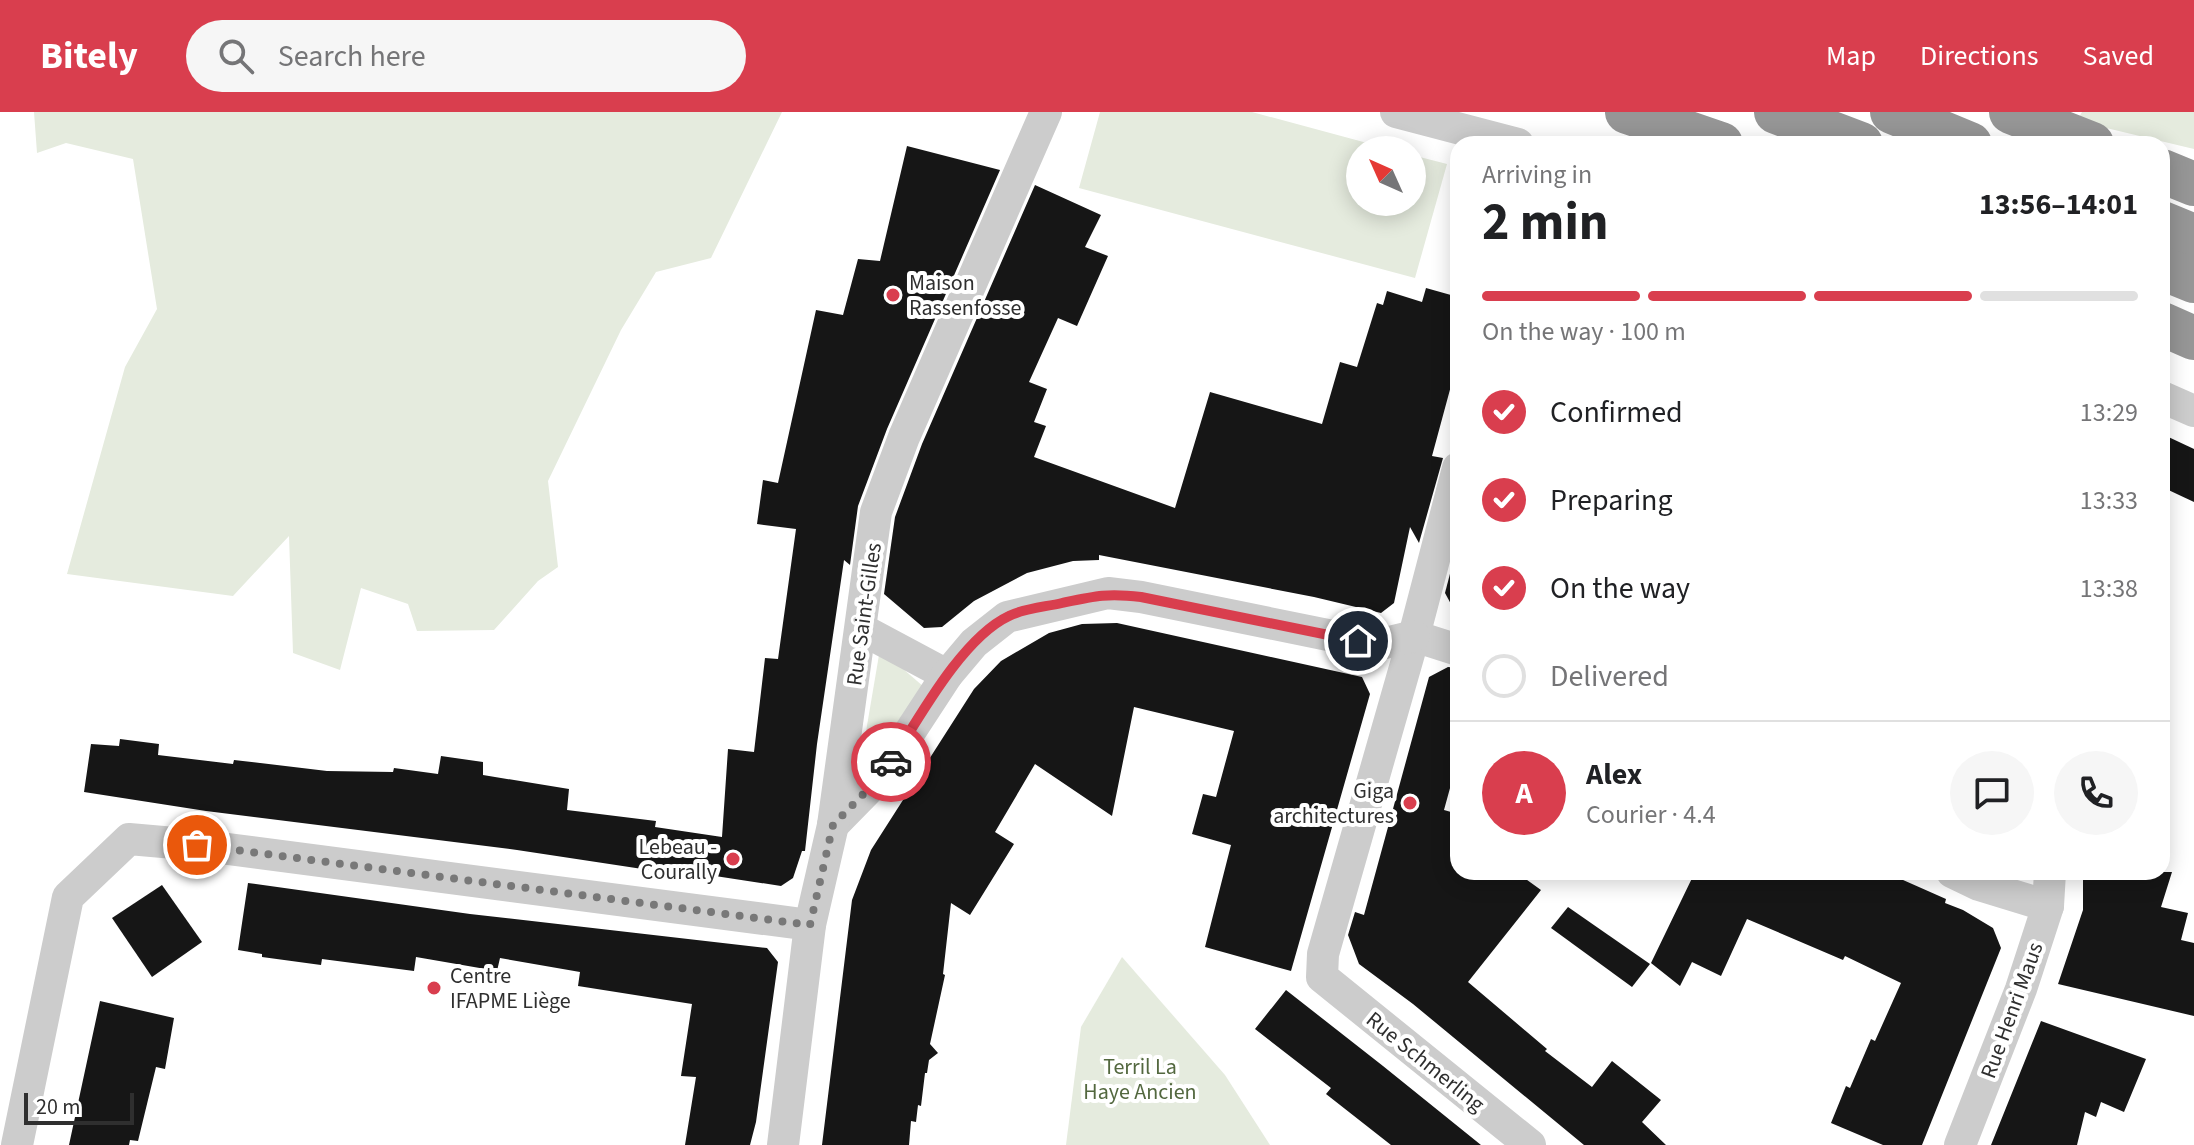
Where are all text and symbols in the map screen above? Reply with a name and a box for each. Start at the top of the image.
search box [186,20,746,92]
text: Bitely [40,29,138,83]
icon: search [214,34,258,78]
text: Search here [278,35,426,78]
text: Map [1826,36,1876,76]
text: Directions [1920,36,2039,76]
text: Saved [2083,36,2154,76]
north arrow [1346,136,1426,216]
map controls [1346,136,1426,216]
text: Arriving in [1482,156,1592,193]
text: 13:56–14:01 [1979,183,2138,226]
text: 2 min [1482,186,1609,260]
place label: Maison Rassenfosse [909,267,1021,324]
marker: Maison Rassenfosse [884,286,902,304]
text: On the way · 100 m [1482,313,1686,350]
icon: check [1482,390,1526,434]
text: Confirmed [1550,391,1683,434]
text: 13:29 [2080,394,2138,431]
icon: check [1482,478,1526,522]
text: Preparing [1550,479,1673,522]
text: 13:33 [2080,482,2138,519]
street label: Rue Saint-Gilles [838,541,890,688]
icon: check [1482,566,1526,610]
text: On the way [1550,567,1690,610]
text: 13:38 [2080,570,2138,607]
pin [1324,607,1392,675]
icon: home [1336,619,1380,663]
text: Delivered [1550,655,1669,698]
courier [851,722,931,802]
icon: car [869,740,913,784]
button: chat [1950,751,2034,835]
button: phone [2054,751,2138,835]
text: Alex [1586,753,1642,796]
text: A [1515,772,1533,815]
place label: Giga architectures [1273,775,1394,832]
marker: Giga architectures [1401,794,1419,812]
text: Courier · 4.4 [1586,796,1716,833]
pin [163,811,231,879]
icon: bag [175,823,219,867]
place label: Lebeau - Courally [639,831,718,888]
marker: Lebeau - Courally [724,850,742,868]
street label: Rue Henri Maus [1972,938,2051,1083]
place label: Centre IFAPME Liège [450,960,571,1017]
marker: Centre IFAPME Liège [425,979,443,997]
street label: Rue Schmerling [1359,1004,1492,1120]
park label: Terril La Haye Ancien [1083,1051,1197,1108]
scale bar [24,1089,134,1125]
text: 20 m [36,1091,81,1123]

